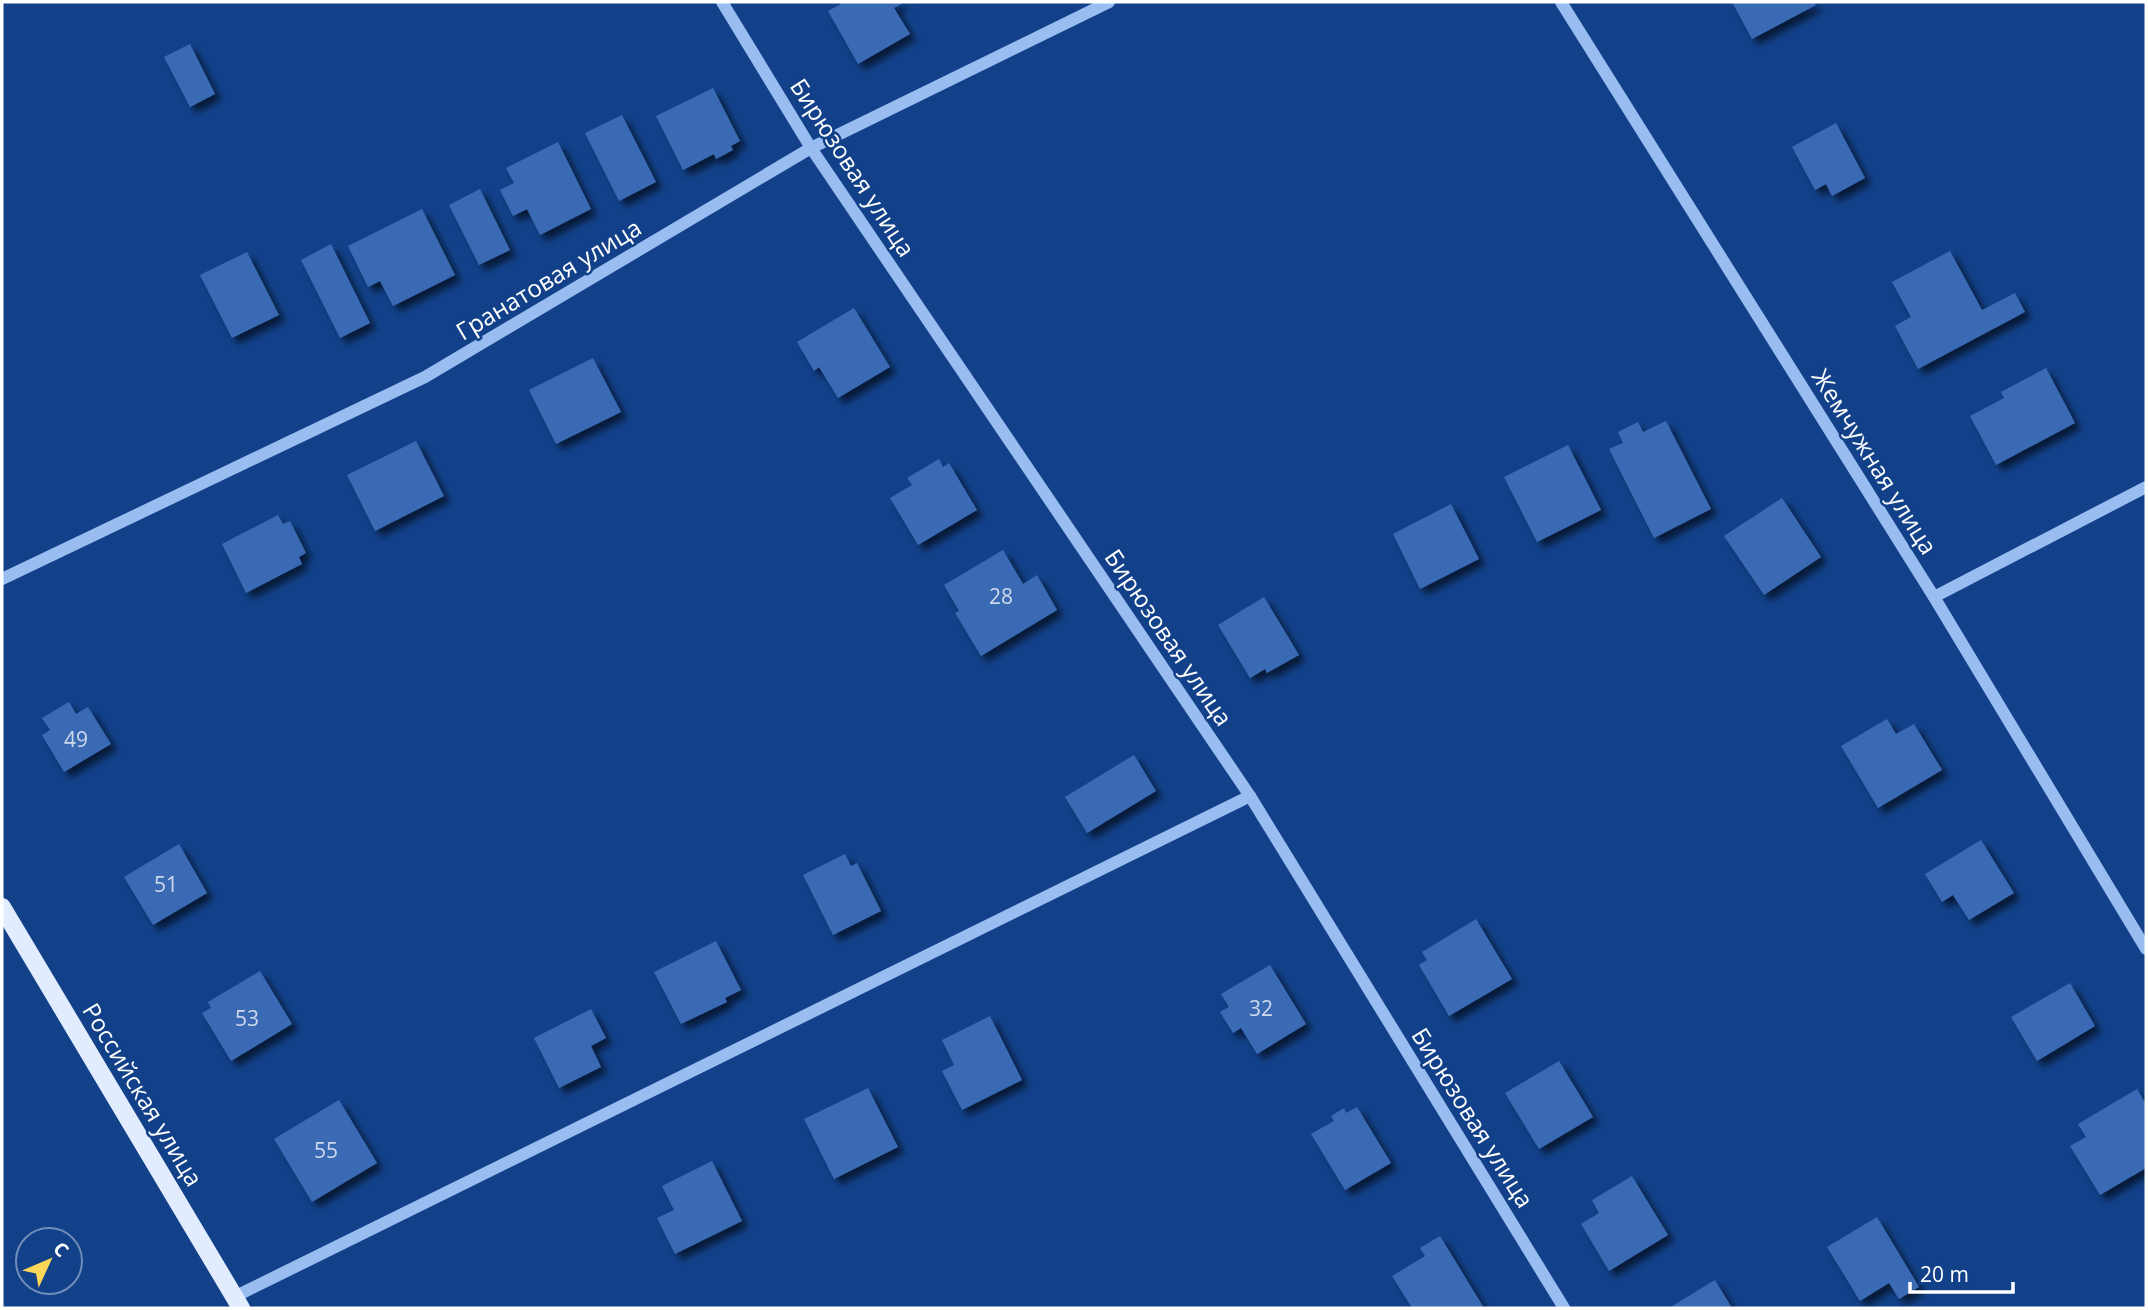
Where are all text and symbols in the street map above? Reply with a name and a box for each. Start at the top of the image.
street label: Бирюзовая улица [783,72,923,263]
street label: Гранатовая улица [449,210,647,347]
street label: Жемчужная улица [1805,362,1946,560]
street label: Бирюзовая улица [1098,542,1241,732]
house number: 28 [989,582,1013,610]
house number: 49 [64,725,88,753]
house number: 51 [154,870,178,898]
house number: 32 [1249,994,1273,1022]
street label: Российская улица [75,996,211,1192]
house number: 53 [235,1004,259,1032]
street label: Бирюзовая улица [1405,1021,1542,1214]
house number: 55 [314,1136,338,1164]
north arrow [14,1226,84,1296]
text: С [48,1236,75,1263]
scale bar [1910,1250,2013,1294]
text: 20 m [1920,1260,1969,1288]

